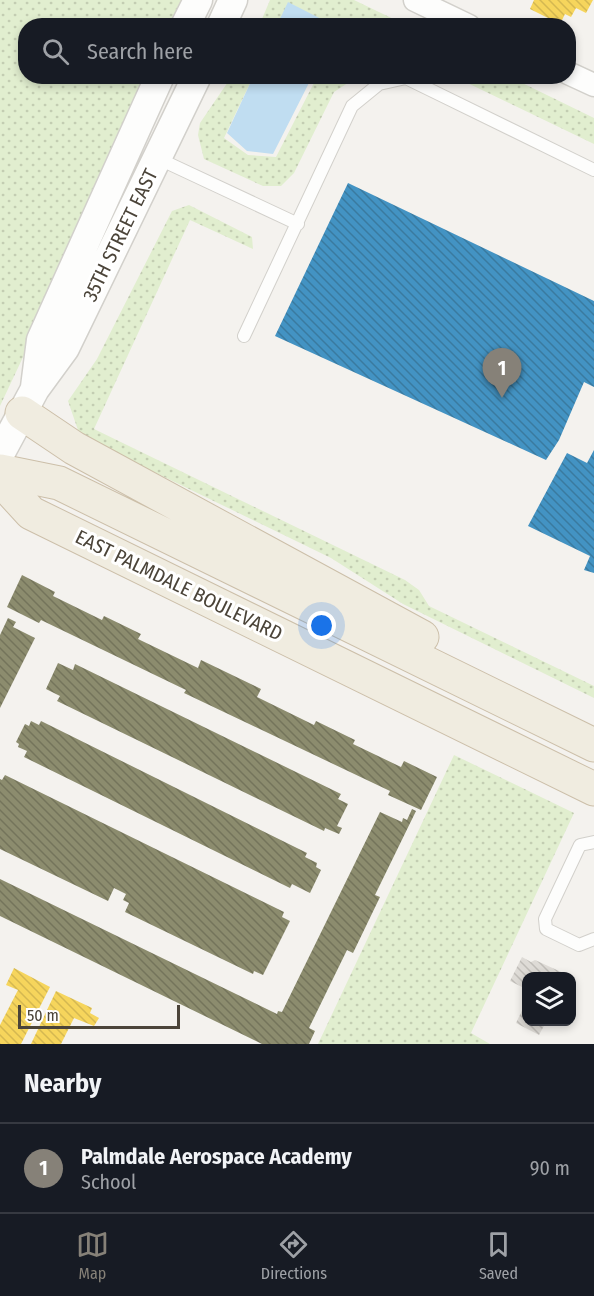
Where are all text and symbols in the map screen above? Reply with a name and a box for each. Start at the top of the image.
search box [18,18,576,84]
icon: search [39,35,72,68]
text: Search here [87,38,193,65]
street label: 35TH STREET EAST [78,164,163,305]
pin: 1 [482,348,522,398]
street label: EAST PALMDALE BOULEVARD [72,524,286,646]
your location [307,611,336,640]
map controls [522,972,576,1026]
button: layers [522,972,576,1026]
scale bar [18,1002,180,1030]
text: 50 m [27,1006,59,1025]
text: Nearby [24,1068,101,1099]
text: Palmdale Aerospace Academy [81,1143,352,1170]
text: 1 [39,1156,48,1180]
text: 90 m [530,1156,570,1180]
text: School [81,1170,136,1194]
tab: Map [76,1228,109,1283]
tab: Directions [261,1228,327,1283]
tab: Saved [479,1228,518,1283]

